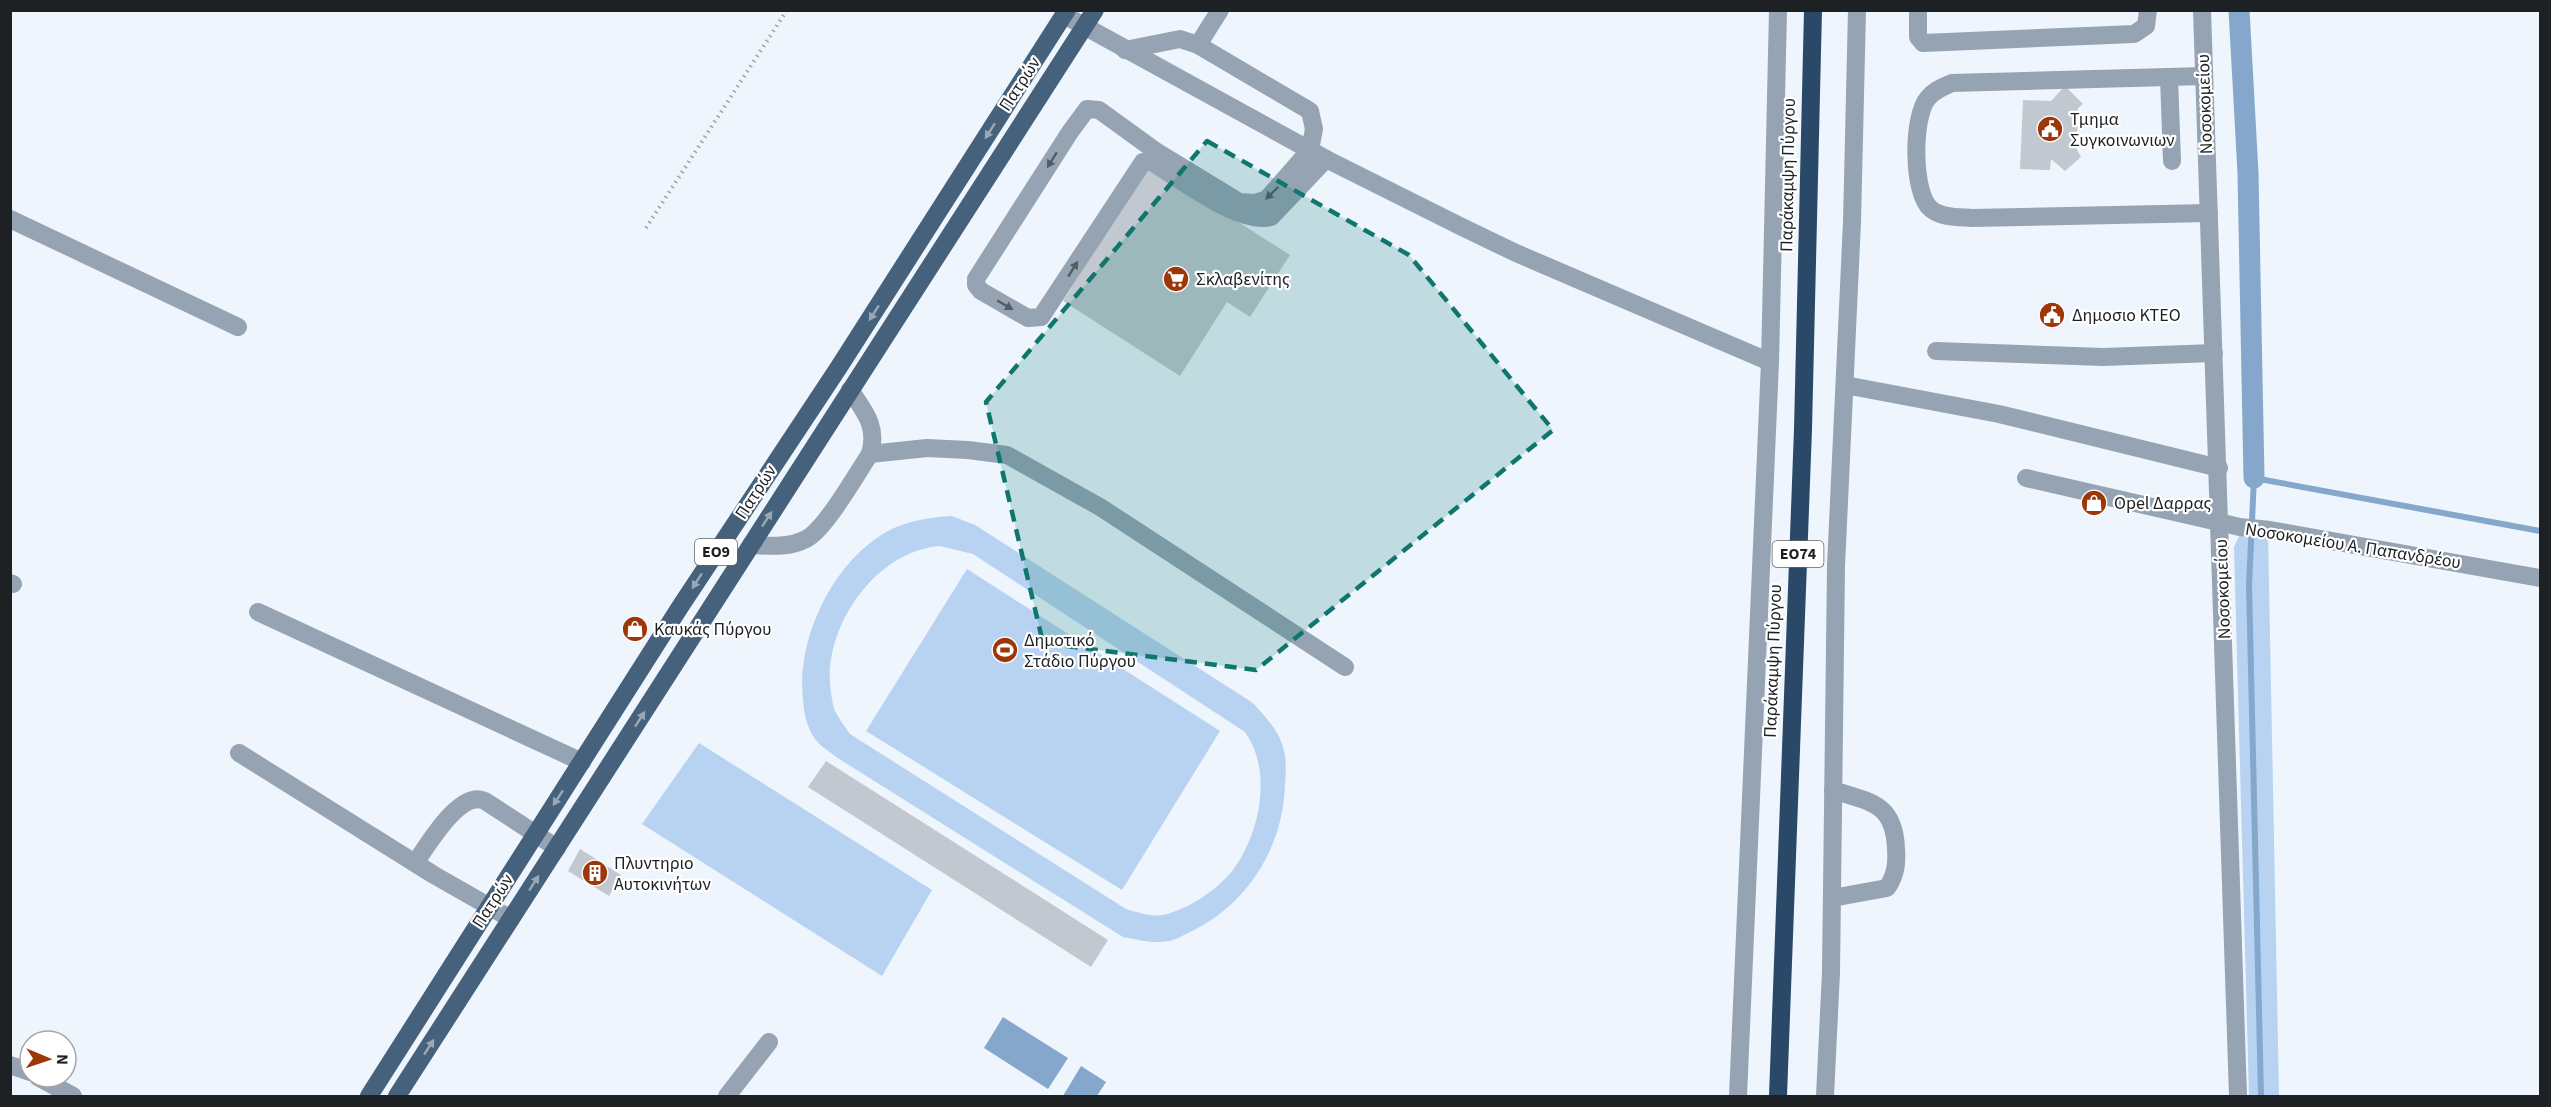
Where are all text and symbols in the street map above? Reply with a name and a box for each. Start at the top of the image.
street label: Πατρών [993,52,1047,116]
street label: Νοσοκομείου [2191,53,2219,155]
street label: Παράκαμψη Πύργου [1774,98,1802,252]
place label: Τμημα Συγκοινωνιων [2070,107,2175,153]
public building icon: Τμημα Συγκοινωνιων [2035,114,2065,144]
one-way arrow [984,122,996,138]
one-way arrow [1046,152,1057,168]
one-way arrow [1264,186,1279,200]
one-way arrow [1068,260,1079,277]
supermarket icon: Σκλαβενίτης [1161,264,1191,294]
place label: Σκλαβενίτης [1196,267,1290,292]
one-way arrow [997,299,1013,310]
public building icon: Δημοσιο ΚΤΕΟ [2037,300,2067,330]
place label: Δημοσιο ΚΤΕΟ [2072,303,2181,328]
one-way arrow [868,304,880,320]
street label: Πατρών [729,460,783,524]
shop icon: Opel Δαρρας [2079,488,2109,518]
place label: Opel Δαρρας [2114,491,2212,516]
one-way arrow [762,511,773,528]
street label: Νοσοκομείου Α. Παπανδρέου [2243,517,2463,575]
street label: Νοσοκομείου [2209,538,2237,640]
road number: ΕΟ9 [695,539,737,565]
road number: ΕΟ74 [1772,541,1824,567]
one-way arrow [692,572,703,589]
street label: Παράκαμψη Πύργου [1758,584,1788,738]
shop icon: Καυκάς Πύργου [620,614,650,644]
place label: Καυκάς Πύργου [654,617,771,642]
place label: Δημοτικό Στάδιο Πύργου [1024,628,1136,674]
sports icon: Δημοτικό Στάδιο Πύργου [990,635,1020,665]
one-way arrow [634,711,645,727]
one-way arrow [553,790,564,806]
place label: Πλυντηριο Αυτοκινήτων [614,851,711,897]
building icon: Πλυντηριο Αυτοκινήτων [580,858,610,888]
street label: Πατρών [466,869,520,933]
one-way arrow [529,875,540,891]
north arrow [18,1029,78,1089]
one-way arrow [423,1039,434,1055]
text: N [51,1054,73,1065]

